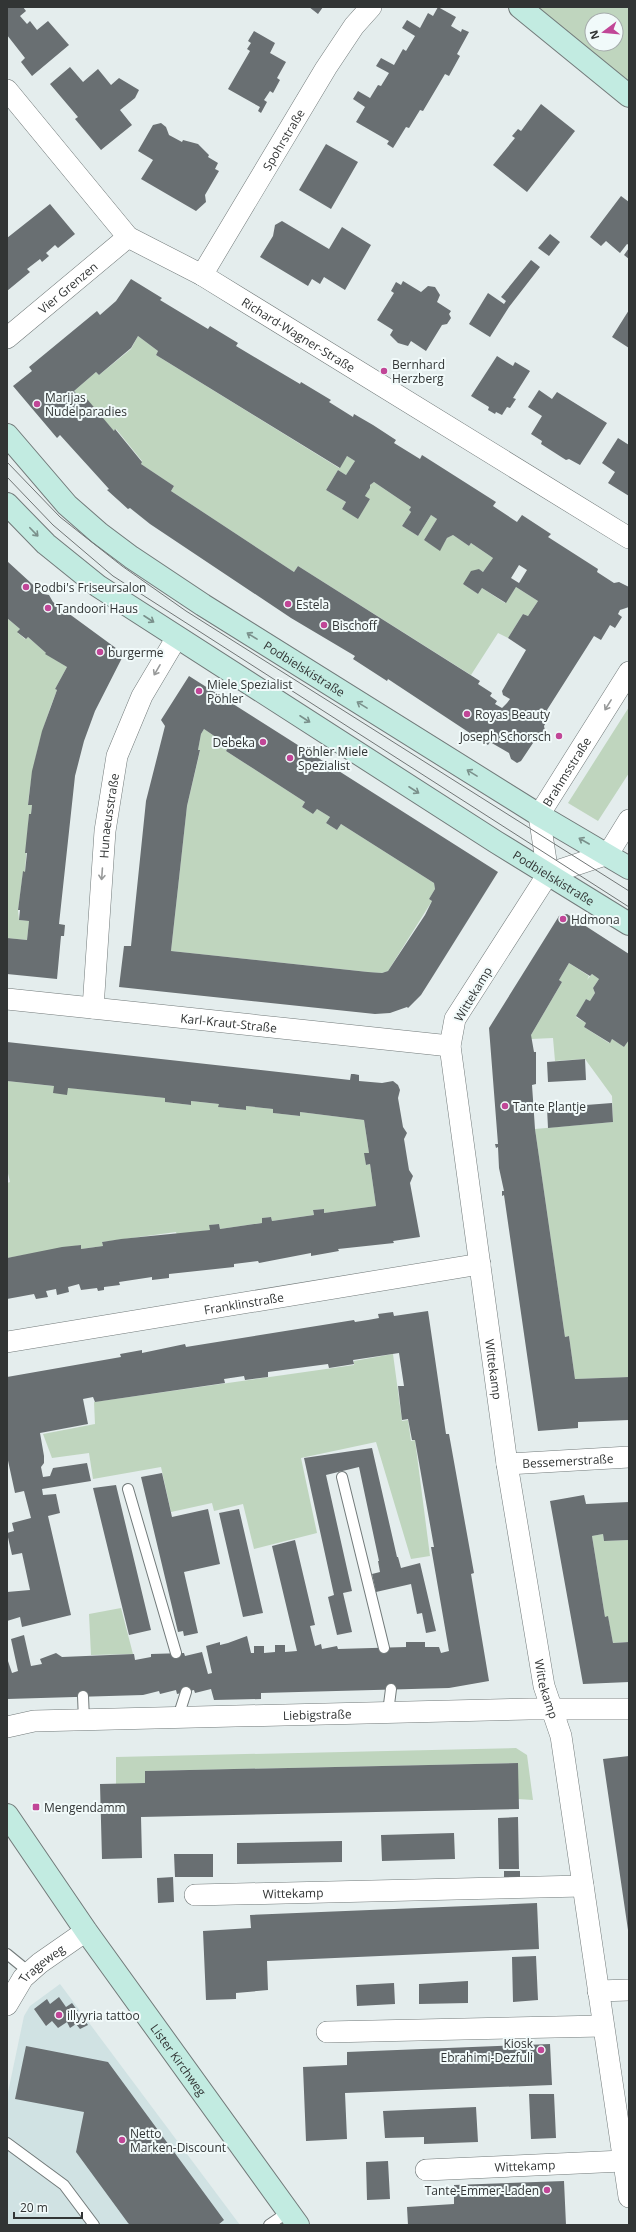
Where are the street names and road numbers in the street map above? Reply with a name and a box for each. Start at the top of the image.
street label: Spohrstraße [258,105,308,174]
street label: Vier Grenzen [34,258,101,317]
street label: Richard-Wagner-Straße [239,293,359,376]
street label: Podbielskistraße [261,637,349,700]
street label: Brahmsstraße [538,733,595,810]
street label: Hunaeusstraße [95,772,123,859]
street label: Podbielskistraße [510,846,598,909]
street label: Wittekamp [450,964,496,1024]
street label: Karl-Kraut-Straße [180,1009,278,1036]
street label: Franklinstraße [203,1288,285,1318]
street label: Wittekamp [482,1338,507,1401]
street label: Bessemerstraße [522,1449,614,1472]
street label: Wittekamp [531,1658,563,1721]
street label: Liebigstraße [283,1705,352,1723]
street label: Wittekamp [262,1884,324,1902]
street label: Trageweg [14,1940,68,1985]
street label: Lister Kirchweg [147,2020,211,2100]
street label: Wittekamp [494,2156,556,2175]

